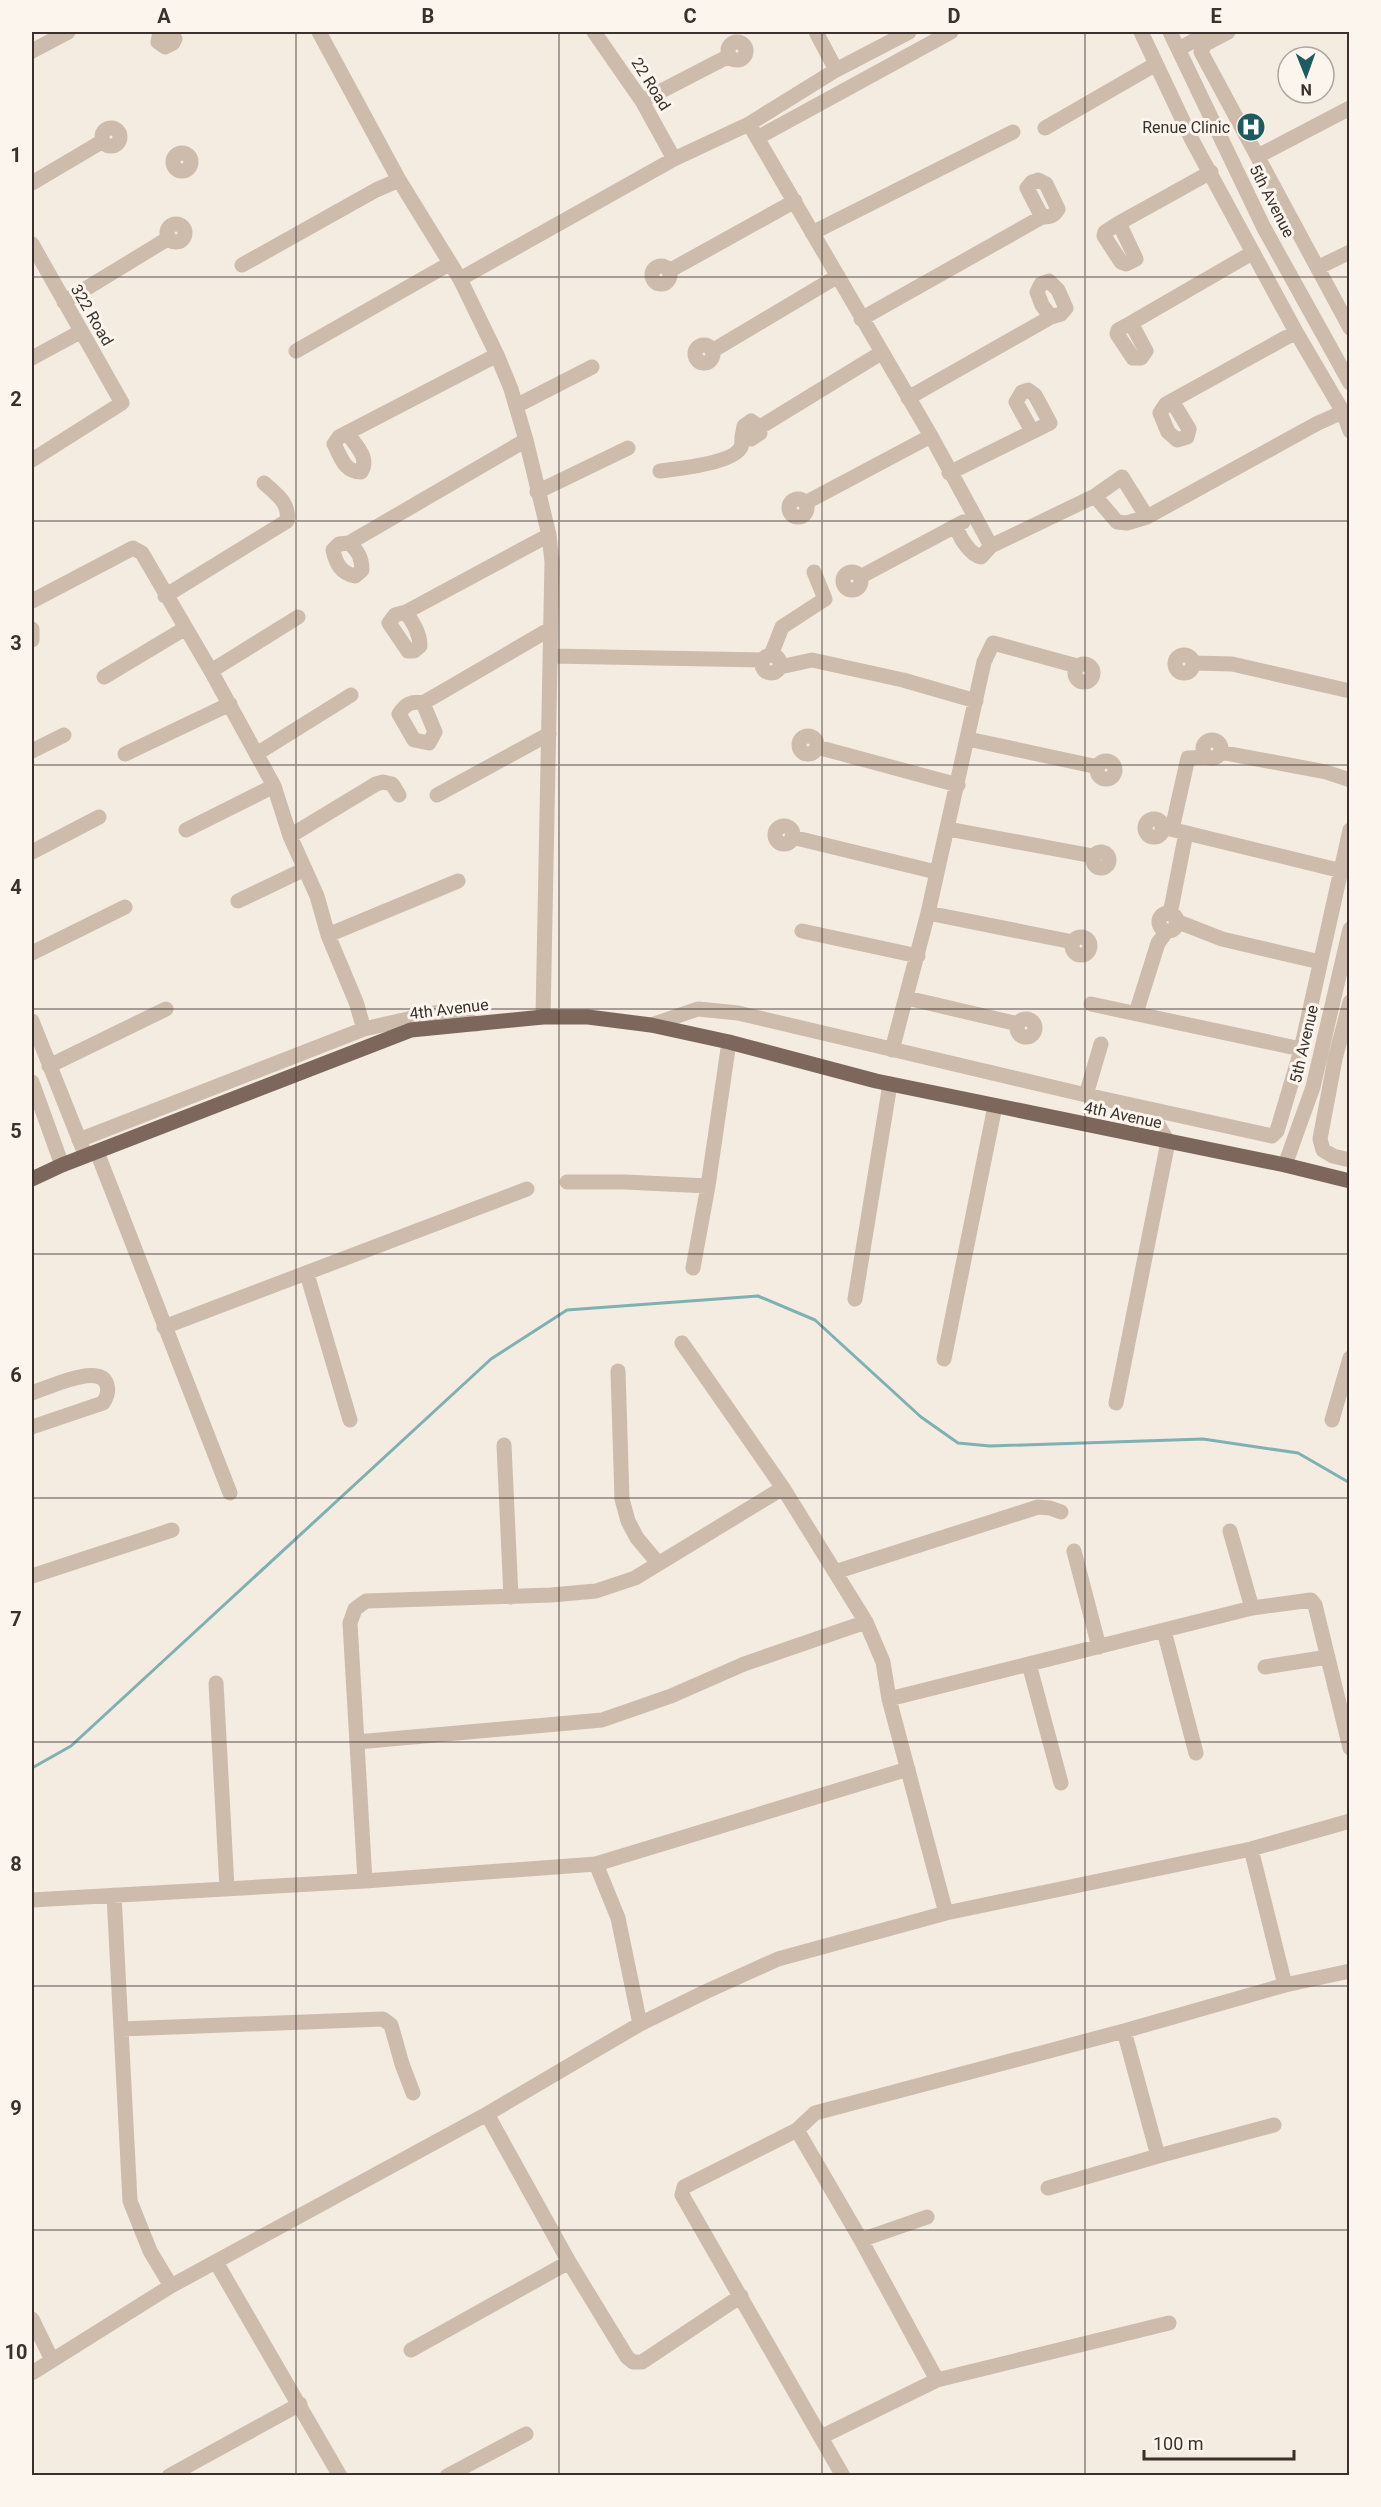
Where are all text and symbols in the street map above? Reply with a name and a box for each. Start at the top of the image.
text: A [157,4,171,28]
text: B [422,4,434,28]
text: C [683,4,697,28]
text: D [948,4,961,28]
text: E [1210,4,1222,28]
north arrow [1276,45,1336,105]
street label: 22 Road [627,54,675,114]
text: N [1300,80,1312,99]
hospital icon: Renue Clinic [1235,111,1267,143]
place label: Renue Clinic [1142,118,1230,137]
text: 1 [10,143,22,167]
street label: 5th Avenue [1246,161,1298,241]
street label: 322 Road [67,281,117,349]
text: 2 [10,387,22,411]
text: 3 [10,631,22,655]
text: 4 [10,875,22,899]
street label: 4th Avenue [408,995,490,1023]
street label: 5th Avenue [1286,1003,1322,1085]
street label: 4th Avenue [1082,1097,1164,1133]
text: 5 [10,1119,22,1143]
text: 6 [10,1363,22,1387]
text: 7 [10,1607,22,1631]
text: 8 [10,1852,22,1876]
text: 9 [10,2096,22,2120]
text: 10 [5,2340,27,2364]
scale bar [1144,2423,1294,2461]
text: 100 m [1153,2433,1204,2454]

